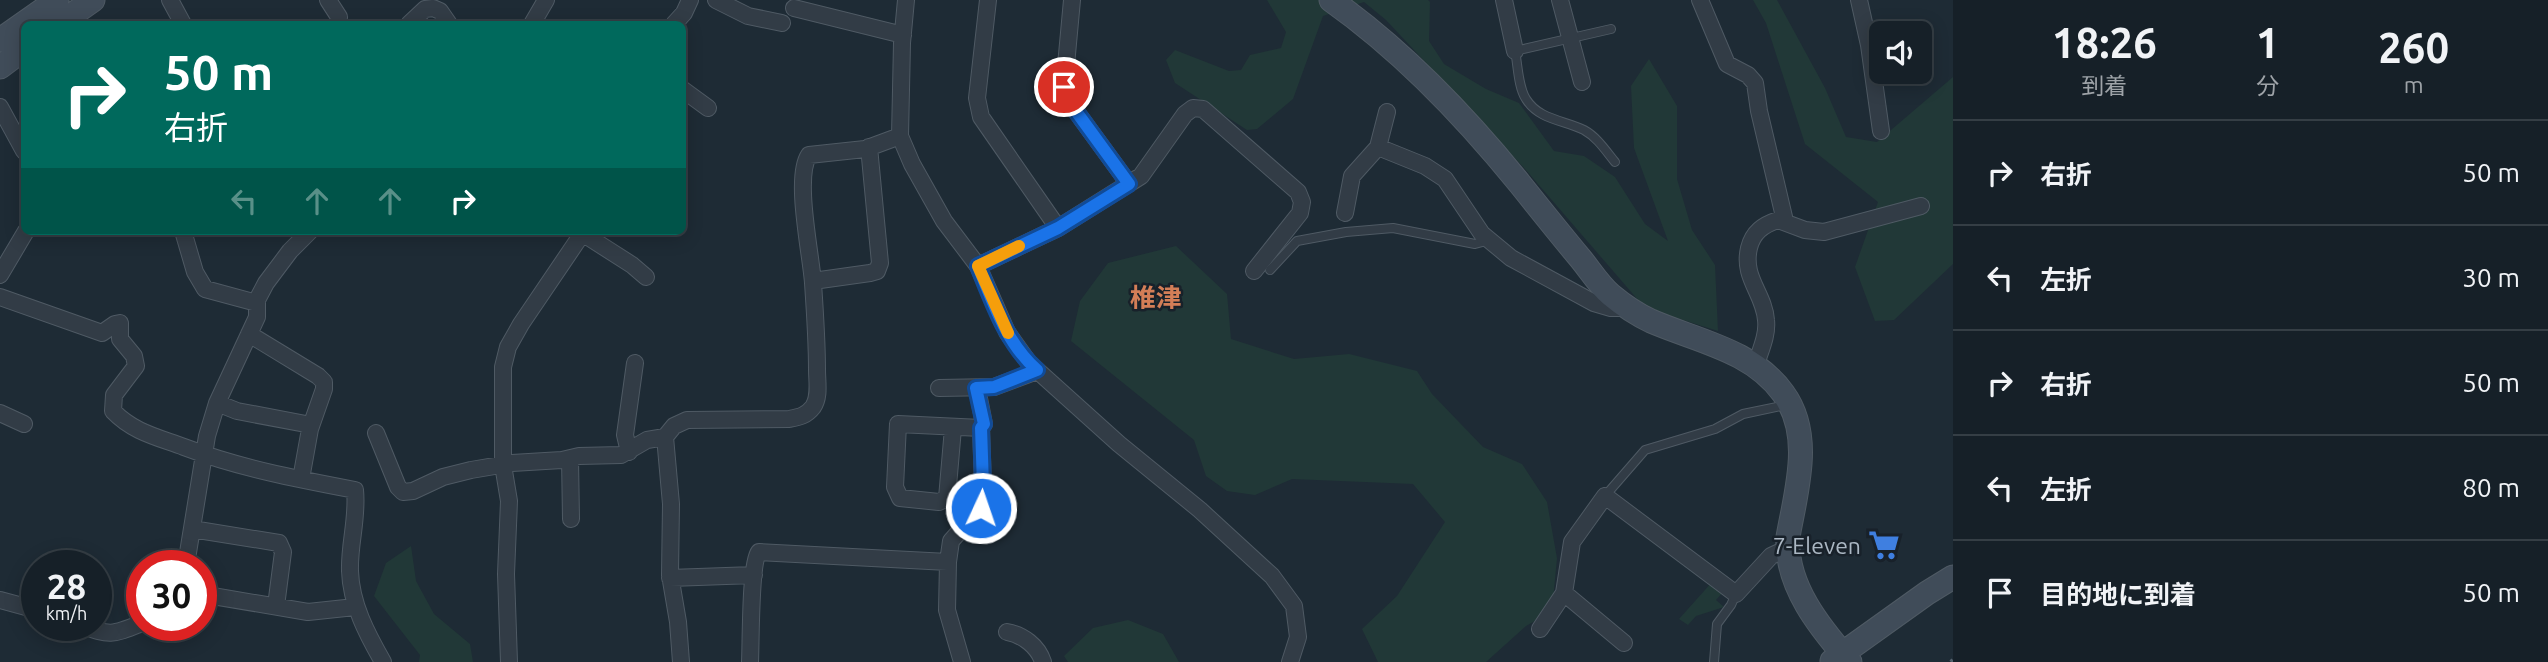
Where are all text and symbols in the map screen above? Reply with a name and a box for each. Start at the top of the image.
text: 18:26 [2052,19,2157,66]
text: 1 [2256,19,2279,66]
map controls [1869,21,1932,84]
button: sound [1869,21,1932,84]
text: 260 [2378,24,2449,71]
text: 50 m [164,44,273,99]
icon: right [49,49,140,140]
pin [1034,57,1094,117]
icon: arrive [1045,68,1083,106]
text: m [2404,72,2424,97]
text: 到着 [2081,73,2127,98]
text: 分 [2256,73,2279,98]
text: 右折 [164,109,228,145]
icon: right [1981,154,2019,192]
text: 50 m [2462,158,2520,187]
text: 右折 [2040,160,2092,189]
icon: left [225,182,263,220]
icon: ahead [298,182,336,220]
icon: ahead [371,182,409,220]
icon: right [444,182,482,220]
icon: left [1981,259,2019,297]
text: 30 m [2462,263,2520,292]
text: 左折 [2040,265,2092,294]
district label: 椎津 [1130,283,1182,312]
icon: right [1981,364,2019,402]
text: 50 m [2462,368,2520,397]
text: 右折 [2040,370,2092,399]
icon: left [1981,469,2019,507]
position arrow [944,471,1018,545]
text: 80 m [2462,473,2520,502]
text: 左折 [2040,475,2092,504]
supermarket icon: 7-Eleven [1867,528,1901,562]
place label: 7-Eleven [1773,533,1861,558]
speed limit sign: 30 [126,550,217,641]
text: 28 [47,566,86,606]
icon: arrive [1981,574,2019,612]
text: 50 m [2462,578,2520,607]
text: 目的地に到着 [2040,580,2196,609]
text: km/h [46,603,87,623]

